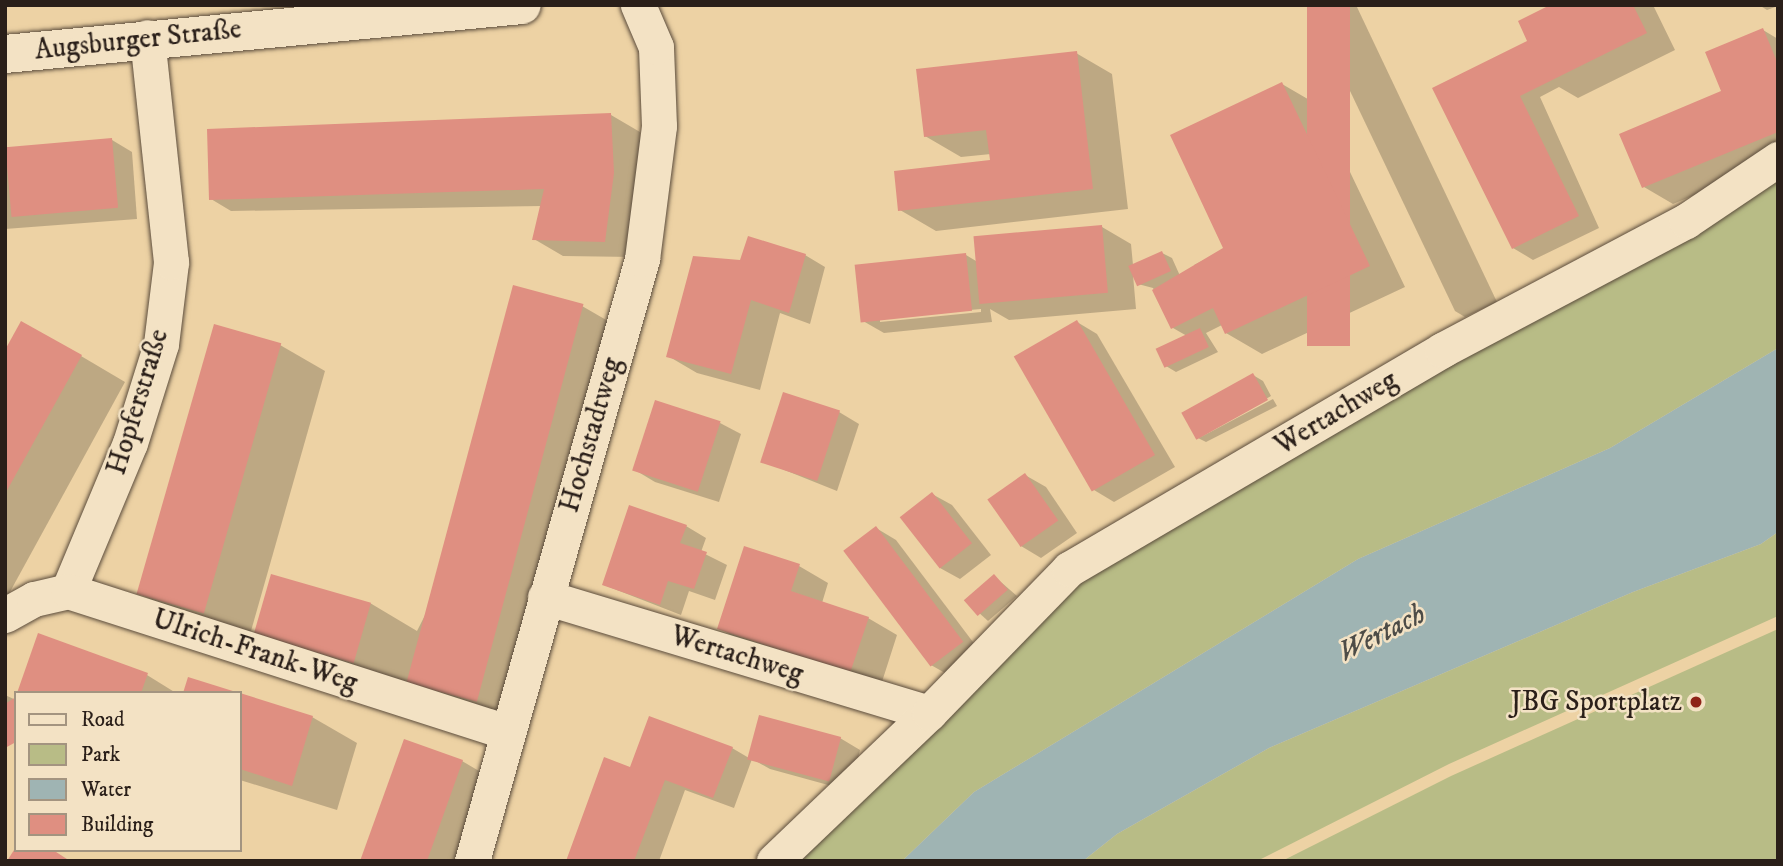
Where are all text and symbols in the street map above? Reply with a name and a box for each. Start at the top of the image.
street label: Augsburger Straße [33,12,243,68]
street label: Hopferstraße [100,325,176,479]
street label: Hochstadtweg [553,354,629,516]
street label: Wertachweg [1269,363,1403,463]
water label: Wertach [1332,597,1432,671]
street label: Ulrich-Frank-Weg [148,602,362,700]
street label: Wertachweg [667,619,807,691]
place label: JBG Sportplatz [1510,685,1682,719]
legend [14,691,242,852]
marker: JBG Sportplatz [1688,694,1704,710]
text: Road [81,707,125,733]
text: Park [81,742,120,768]
text: Water [81,777,131,803]
text: Building [81,812,153,838]

